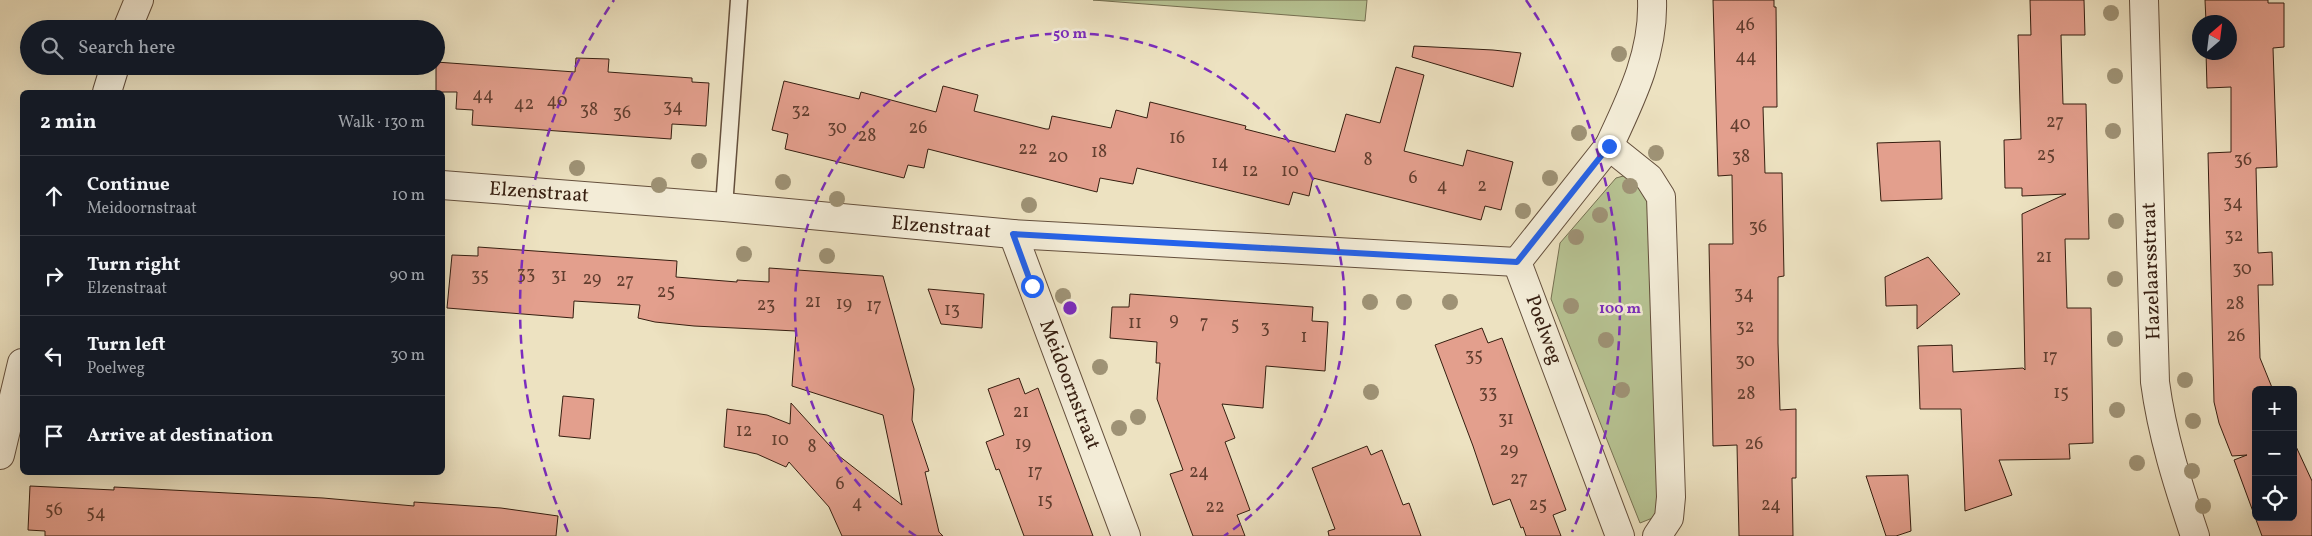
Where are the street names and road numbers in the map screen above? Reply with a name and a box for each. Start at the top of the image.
street label: Elzenstraat [488,176,590,210]
street label: Hazelaarsstraat [2136,202,2168,340]
street label: Elzenstraat [890,210,992,246]
street label: Poelweg [1517,291,1569,369]
street label: Meidoornstraat [1031,316,1107,454]

